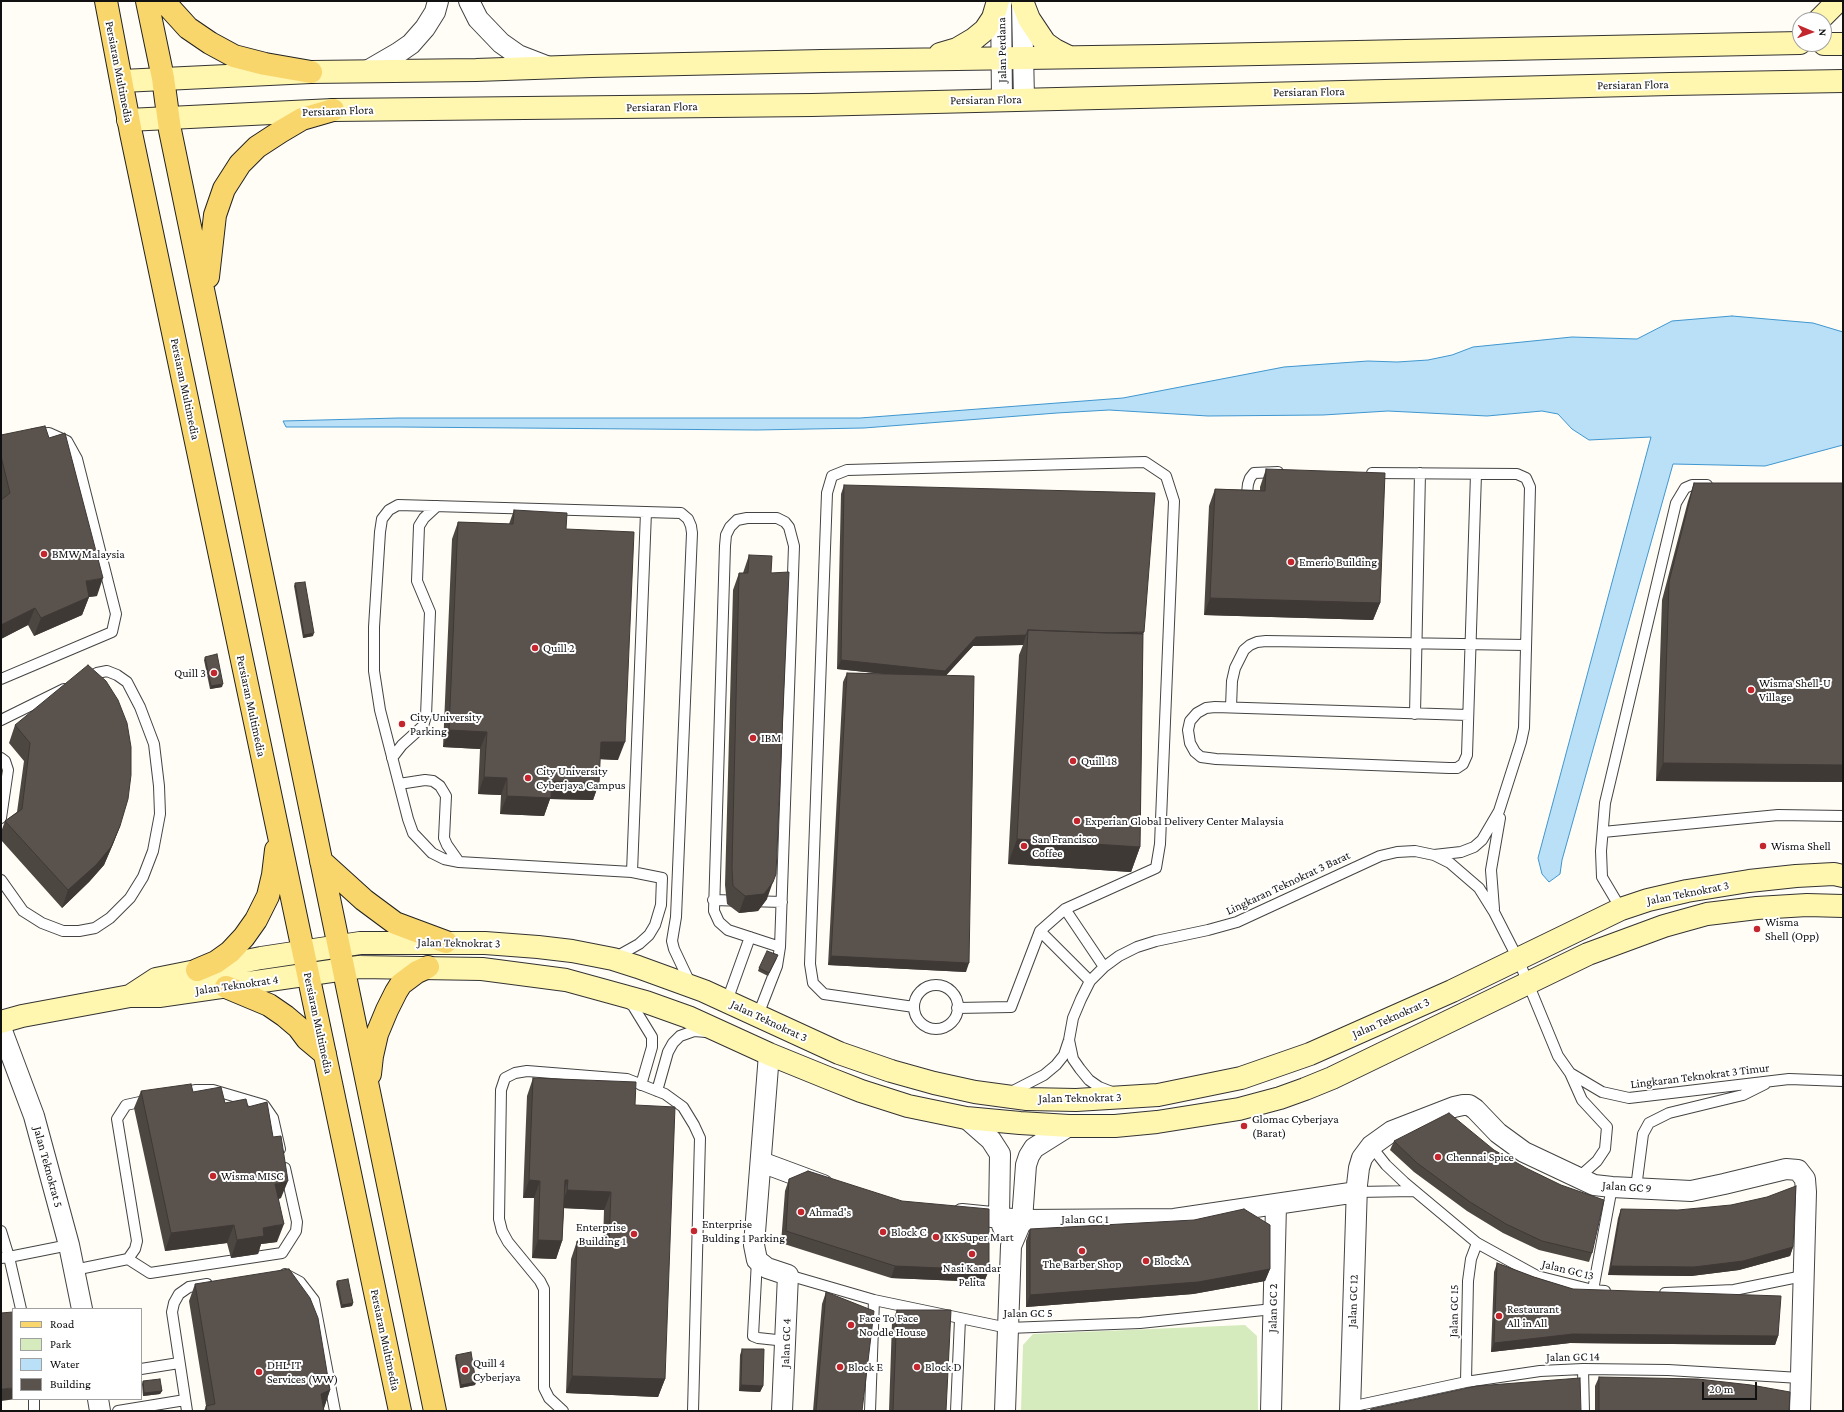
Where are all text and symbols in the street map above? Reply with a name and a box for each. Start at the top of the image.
north arrow [1792,12,1832,52]
street label: Jalan Perdana [994,17,1010,83]
street label: Persiaran Multimedia [102,20,136,124]
text: N [1817,28,1829,36]
street label: Persiaran Flora [1597,77,1669,93]
street label: Persiaran Flora [1273,84,1345,100]
street label: Persiaran Flora [950,92,1022,108]
street label: Persiaran Flora [626,99,698,115]
street label: Persiaran Flora [302,103,374,119]
street label: Persiaran Multimedia [167,337,203,441]
place label: BMW Malaysia [52,547,125,561]
marker: BMW Malaysia [39,549,49,559]
place label: Emerio Building [1299,555,1377,569]
marker: Emerio Building [1286,557,1296,567]
place label: Quill 2 [543,641,575,655]
marker: Quill 2 [530,643,540,653]
street label: Persiaran Multimedia [233,654,269,758]
place label: Quill 3 [174,666,206,680]
marker: Quill 3 [209,668,219,678]
place label: Wisma Shell-U Village [1759,676,1831,704]
marker: Wisma Shell-U Village [1746,685,1756,695]
place label: City University Parking [410,710,481,738]
marker: City University Parking [397,719,407,729]
place label: IBM [761,731,781,745]
marker: IBM [748,733,758,743]
place label: Quill 18 [1081,754,1118,768]
marker: Quill 18 [1068,756,1078,766]
place label: City University Cyberjaya Campus [536,764,625,792]
marker: City University Cyberjaya Campus [523,773,533,783]
place label: Experian Global Delivery Center Malaysia [1085,814,1284,828]
marker: Experian Global Delivery Center Malaysia [1072,816,1082,826]
place label: San Francisco Coffee [1032,832,1097,860]
place label: Wisma Shell [1771,839,1831,853]
marker: San Francisco Coffee [1019,841,1029,851]
marker: Wisma Shell [1758,841,1768,851]
street label: Lingkaran Teknokrat 3 Barat [1224,848,1352,918]
street label: Jalan Teknokrat 3 [1646,878,1730,908]
place label: Wisma Shell (Opp) [1765,915,1820,943]
marker: Wisma Shell (Opp) [1752,924,1762,934]
street label: Jalan Teknokrat 3 [417,935,501,951]
street label: Persiaran Multimedia [300,971,336,1075]
street label: Jalan Teknokrat 4 [195,972,279,998]
street label: Jalan Teknokrat 3 [1350,995,1432,1041]
street label: Jalan Teknokrat 3 [728,997,810,1045]
street label: Lingkaran Teknokrat 3 Timur [1630,1060,1770,1092]
street label: Jalan Teknokrat 3 [1038,1090,1122,1106]
place label: Glomac Cyberjaya (Barat) [1252,1112,1339,1140]
marker: Glomac Cyberjaya (Barat) [1239,1121,1249,1131]
street label: Jalan Teknokrat 5 [30,1125,66,1209]
place label: Chennai Spice [1446,1150,1514,1164]
marker: Chennai Spice [1433,1152,1443,1162]
place label: Wisma MISC [221,1169,283,1183]
marker: Wisma MISC [208,1171,218,1181]
street label: Jalan GC 9 [1602,1178,1652,1196]
place label: Ahmad's [809,1205,851,1219]
marker: Ahmad's [796,1207,806,1217]
street label: Jalan GC 1 [1061,1212,1109,1226]
place label: Enterprise Bulding 1 Parking [702,1217,785,1245]
place label: Enterprise Building 1 [576,1220,626,1248]
place label: Block C [891,1225,927,1239]
marker: Enterprise Bulding 1 Parking [689,1226,699,1236]
marker: Block C [878,1227,888,1237]
marker: Enterprise Building 1 [629,1229,639,1239]
place label: KK Super Mart [944,1230,1014,1244]
marker: KK Super Mart [931,1232,941,1242]
marker: The Barber Shop [1077,1246,1087,1256]
marker: Nasi Kandar Pelita [967,1249,977,1259]
place label: Block A [1154,1254,1189,1268]
marker: Block A [1141,1256,1151,1266]
place label: The Barber Shop [1042,1257,1122,1271]
street label: Jalan GC 13 [1540,1257,1596,1283]
place label: Nasi Kandar Pelita [943,1261,1001,1289]
street label: Jalan GC 12 [1345,1274,1361,1328]
street label: Jalan GC 2 [1265,1283,1281,1333]
street label: Jalan GC 15 [1446,1284,1462,1338]
street label: Persiaran Multimedia [367,1288,403,1392]
place label: Restaurant All in All [1507,1302,1559,1330]
street label: Jalan GC 5 [1003,1306,1053,1320]
legend [12,1308,142,1400]
place label: Face To Face Noodle House [859,1311,926,1339]
marker: Restaurant All in All [1494,1311,1504,1321]
text: Road [50,1317,74,1331]
street label: Jalan GC 4 [778,1318,794,1368]
marker: Face To Face Noodle House [846,1320,856,1330]
text: Park [50,1337,71,1351]
street label: Jalan GC 14 [1546,1349,1600,1365]
place label: Quill 4 Cyberjaya [473,1356,521,1384]
text: Water [50,1357,79,1371]
place label: DHL IT Services (WW) [267,1358,338,1386]
place label: Block E [848,1360,883,1374]
place label: Block D [925,1360,962,1374]
marker: Block E [835,1362,845,1372]
marker: Block D [912,1362,922,1372]
marker: Quill 4 Cyberjaya [460,1365,470,1375]
marker: DHL IT Services (WW) [254,1367,264,1377]
scale bar [1704,1374,1759,1400]
text: Building [50,1377,91,1391]
text: 20 m [1709,1382,1733,1396]

